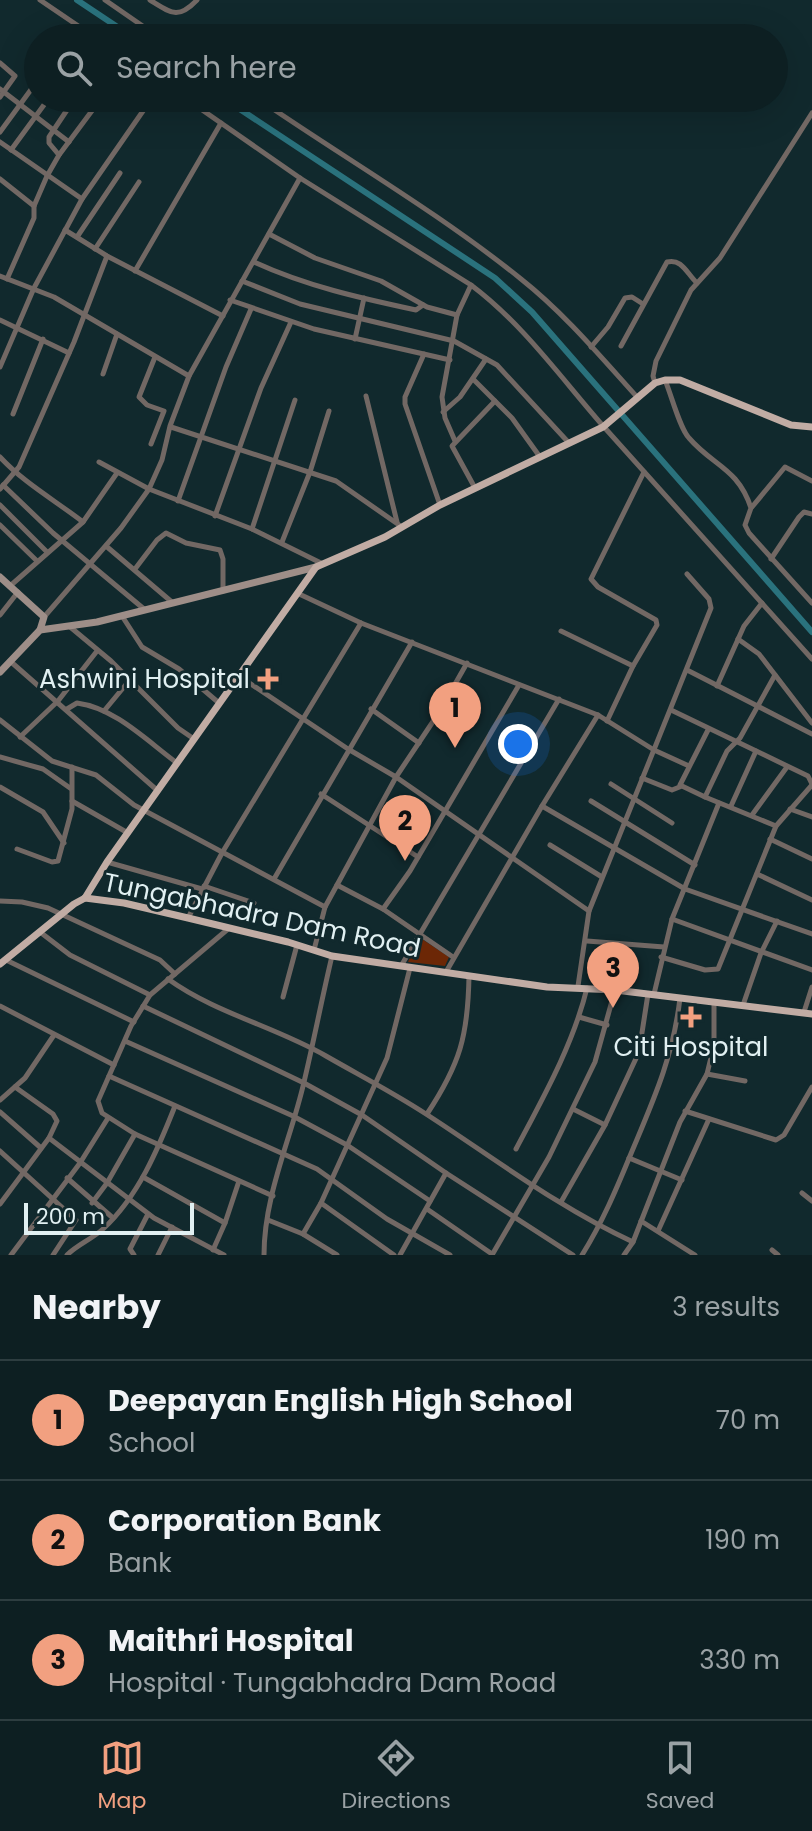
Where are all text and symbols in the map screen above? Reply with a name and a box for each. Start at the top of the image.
search box [24,24,788,112]
icon: search [52,46,96,90]
text: Search here [116,46,297,89]
place label: Ashwini Hospital [39,661,250,697]
marker: Ashwini Hospital [257,668,279,690]
pin: 1 [429,682,481,748]
your location [498,724,538,764]
pin: 2 [379,795,431,861]
street label: Tungabhadra Dam Road [100,864,424,966]
pin: 3 [587,942,639,1008]
marker: Citi Hospital [680,1006,702,1028]
place label: Citi Hospital [614,1029,768,1065]
scale bar [24,1199,194,1235]
text: 200 m [36,1201,105,1232]
text: Nearby [32,1283,161,1331]
text: 3 results [672,1289,780,1325]
text: Deepayan English High School [108,1379,573,1422]
text: 1 [53,1402,63,1438]
text: 70 m [716,1402,780,1438]
text: School [108,1425,195,1461]
text: Corporation Bank [108,1499,381,1542]
text: 2 [51,1522,65,1558]
text: 190 m [705,1522,780,1558]
text: Bank [108,1545,172,1581]
text: Maithri Hospital [108,1619,354,1662]
text: 3 [50,1642,66,1678]
text: 330 m [699,1642,780,1678]
text: Hospital · Tungabhadra Dam Road [108,1665,556,1701]
tab: Map [98,1736,146,1817]
tab: Directions [341,1736,451,1817]
tab: Saved [646,1736,714,1817]

